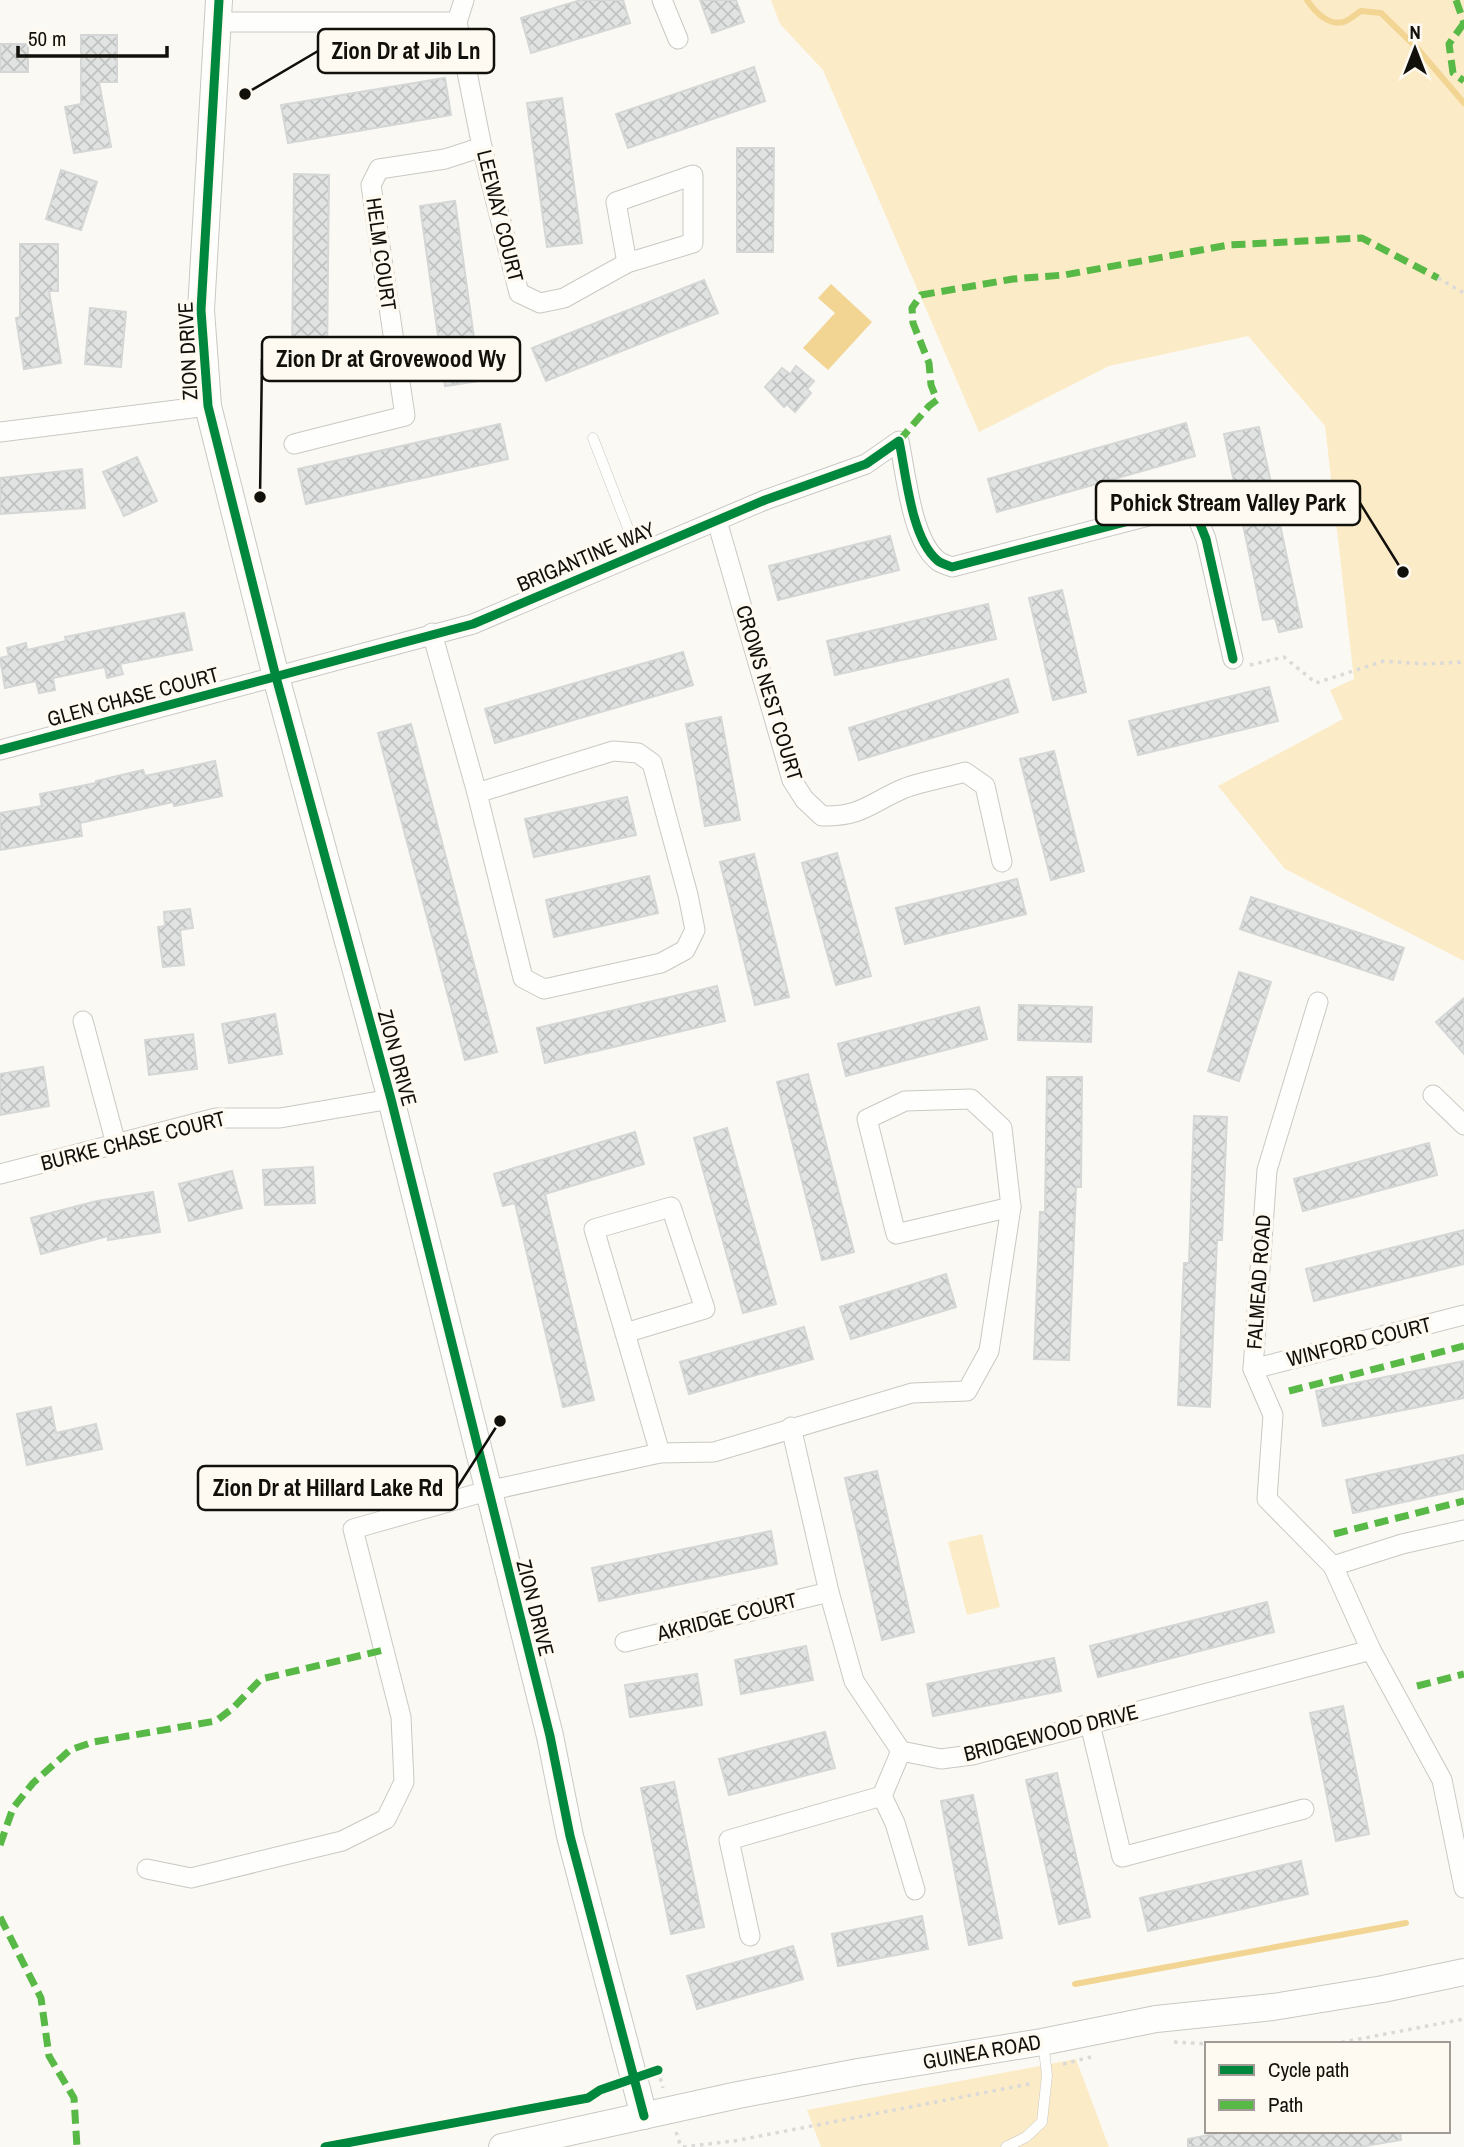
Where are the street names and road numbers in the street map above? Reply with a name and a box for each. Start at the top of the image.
street label: LEEWAY COURT [470,147,531,285]
street label: HELM COURT [359,196,404,313]
street label: ZION DRIVE [170,301,205,401]
street label: BRIGANTINE WAY [512,514,660,599]
street label: CROWS NEST COURT [729,602,810,785]
street label: GLEN CHASE COURT [44,660,222,733]
street label: ZION DRIVE [371,1007,424,1109]
street label: BURKE CHASE COURT [38,1103,229,1177]
street label: FALMEAD ROAD [1239,1214,1278,1350]
street label: WINFORD COURT [1284,1309,1435,1373]
street label: ZION DRIVE [509,1557,561,1659]
street label: AKRIDGE COURT [653,1585,800,1648]
street label: BRIDGEWOOD DRIVE [961,1697,1141,1768]
street label: GUINEA ROAD [920,2027,1043,2076]

